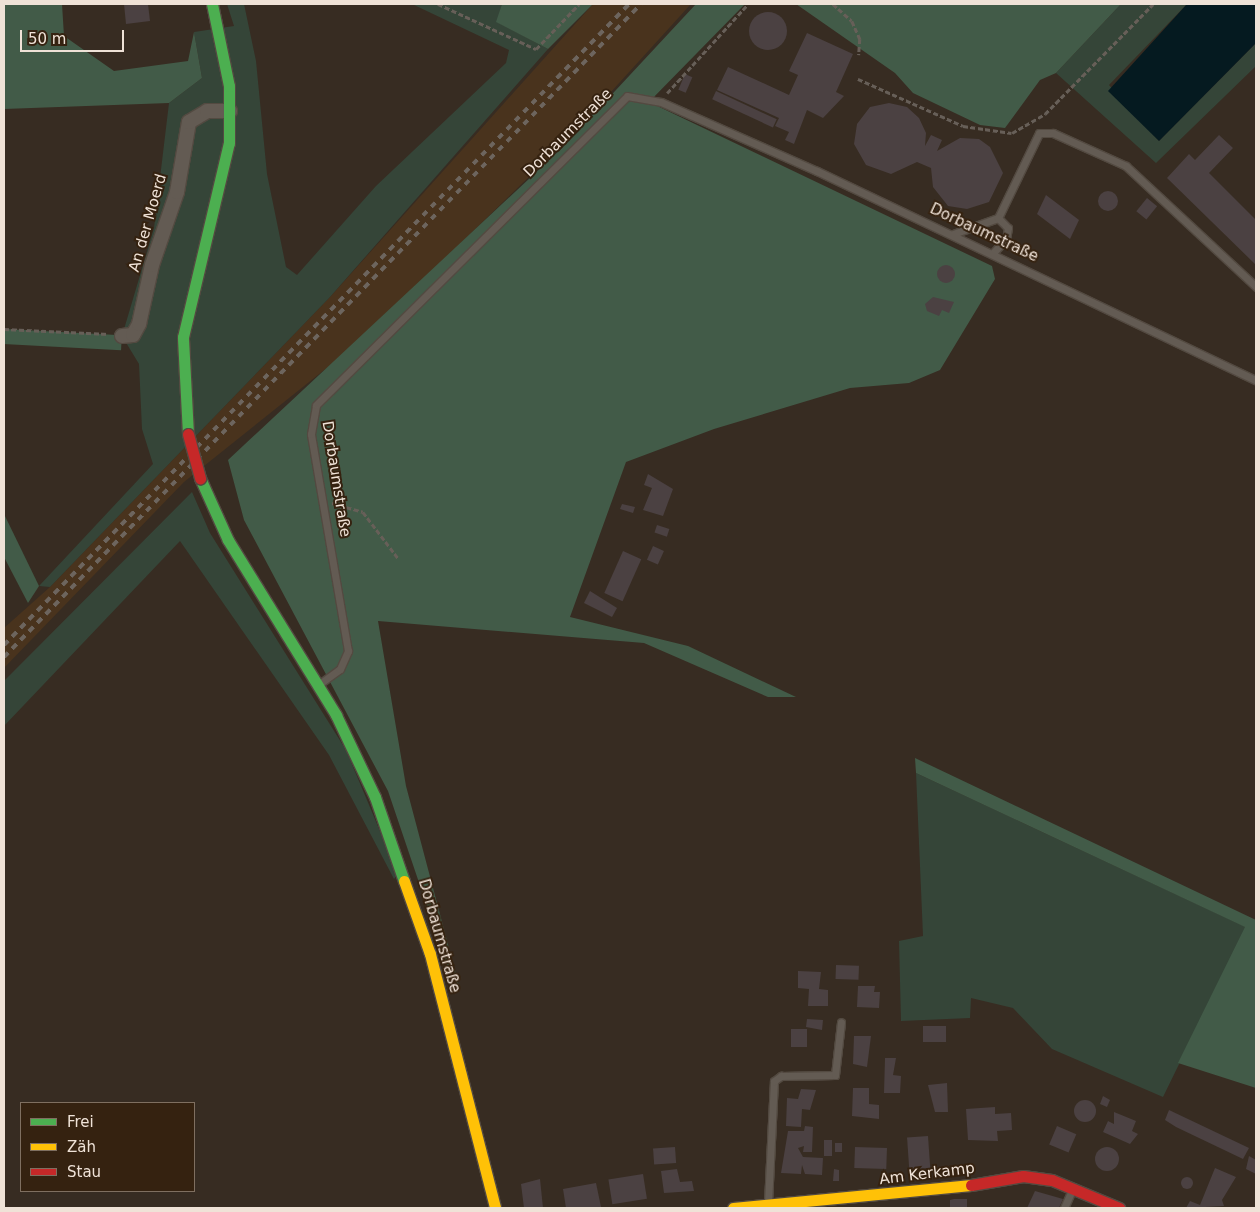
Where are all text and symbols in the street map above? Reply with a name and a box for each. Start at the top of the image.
scale bar [22,20,126,52]
text: 50 m [28,30,66,48]
street label: Dorbaumstraße [520,85,616,181]
street label: An der Moerd [125,172,171,274]
street label: Dorbaumstraße [927,200,1041,266]
street label: Dorbaumstraße [318,420,354,538]
street label: Dorbaumstraße [414,877,464,995]
legend [20,1102,195,1192]
text: Frei [67,1113,94,1131]
text: Zäh [67,1138,96,1156]
street label: Am Kerkamp [878,1159,976,1189]
text: Stau [67,1163,101,1181]

